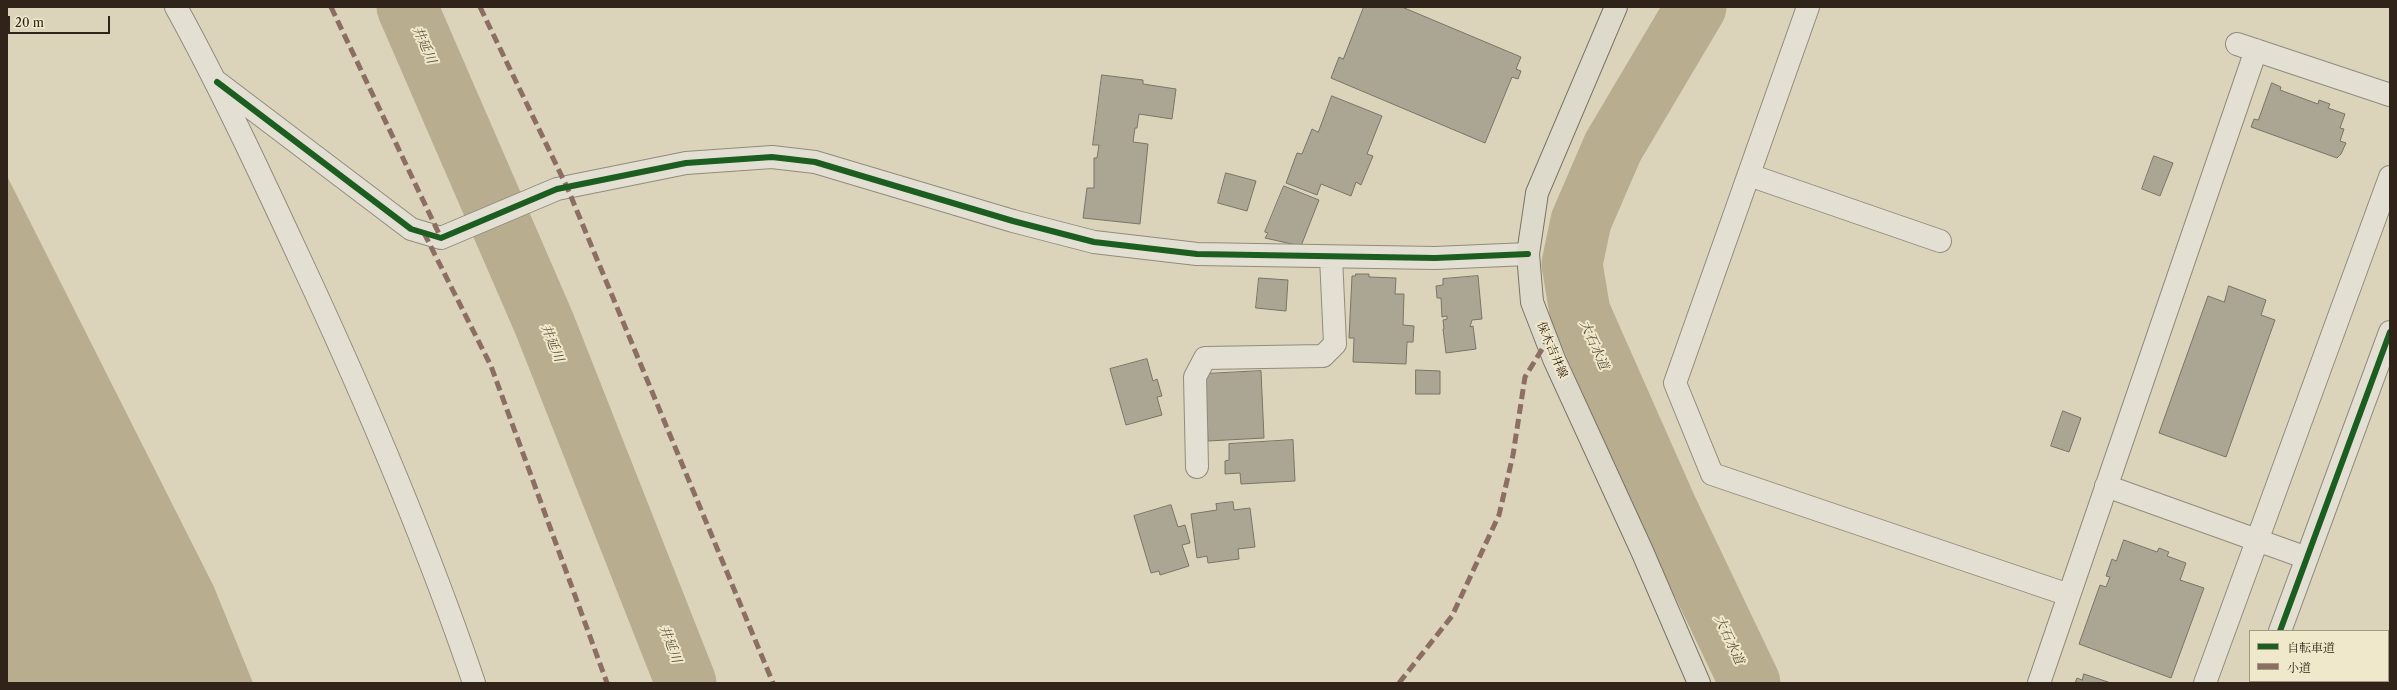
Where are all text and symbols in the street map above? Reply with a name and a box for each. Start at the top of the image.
scale bar [10,8,112,34]
text: 20 m [15,15,44,30]
water label: 井延川 [409,24,439,66]
water label: 大石水道 [1576,318,1612,372]
street label: 保木吉井線 [1534,320,1570,380]
water label: 井延川 [537,322,567,364]
water label: 大石水道 [1711,613,1747,667]
water label: 井延川 [656,623,684,665]
legend [2249,630,2389,682]
text: 自転車道 [2287,640,2335,655]
text: 小道 [2287,660,2311,675]

